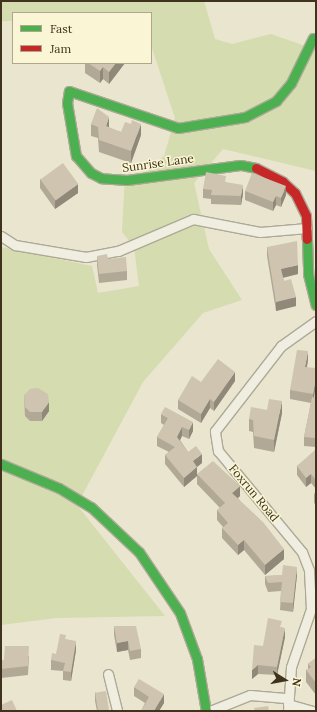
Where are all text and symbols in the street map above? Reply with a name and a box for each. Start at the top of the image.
legend [12,12,152,64]
text: Fast [50,21,73,36]
text: Jam [50,41,71,56]
street label: Sunrise Lane [121,151,195,175]
street label: Foxrun Road [226,461,282,525]
north arrow [265,660,305,700]
text: N [289,677,304,688]

